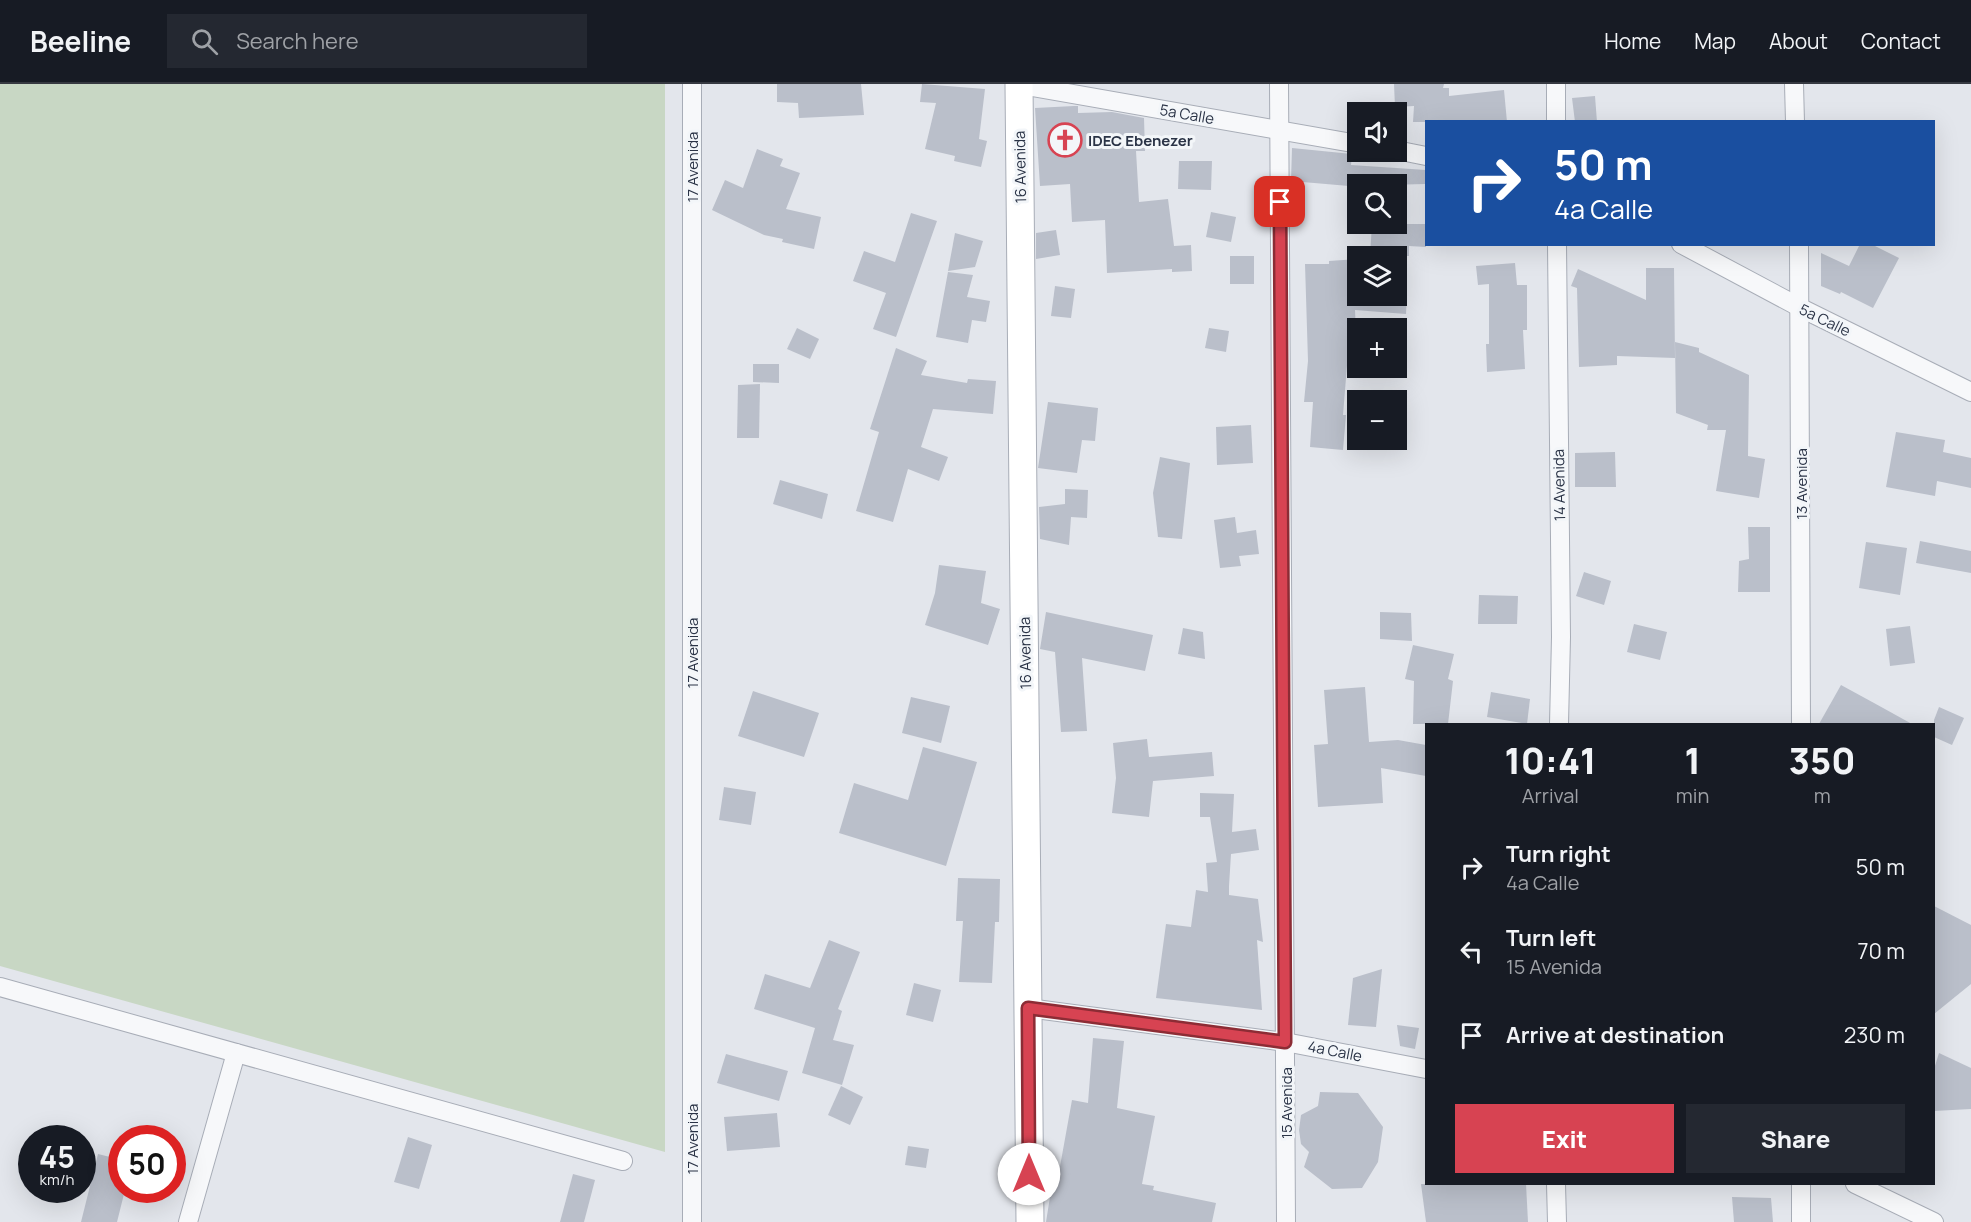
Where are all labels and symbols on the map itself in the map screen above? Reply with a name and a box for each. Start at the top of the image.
street label: 5a Calle [1158,99,1216,129]
church icon: IDEC Ebenezer [1047,122,1083,158]
place label: IDEC Ebenezer [1088,130,1193,151]
street label: 16 Avenida [1009,131,1031,203]
street label: 17 Avenida [682,132,703,202]
pin [1254,176,1305,227]
street label: 5a Calle [1796,299,1854,342]
street label: 13 Avenida [1791,448,1812,520]
street label: 14 Avenida [1548,449,1570,521]
street label: 16 Avenida [1014,617,1036,689]
street label: 17 Avenida [682,618,703,688]
street label: 4a Calle [1306,1035,1364,1067]
street label: 15 Avenida [1276,1067,1297,1139]
street label: 17 Avenida [682,1104,703,1174]
speed limit sign: 50 [108,1125,186,1203]
position arrow [997,1142,1061,1206]

